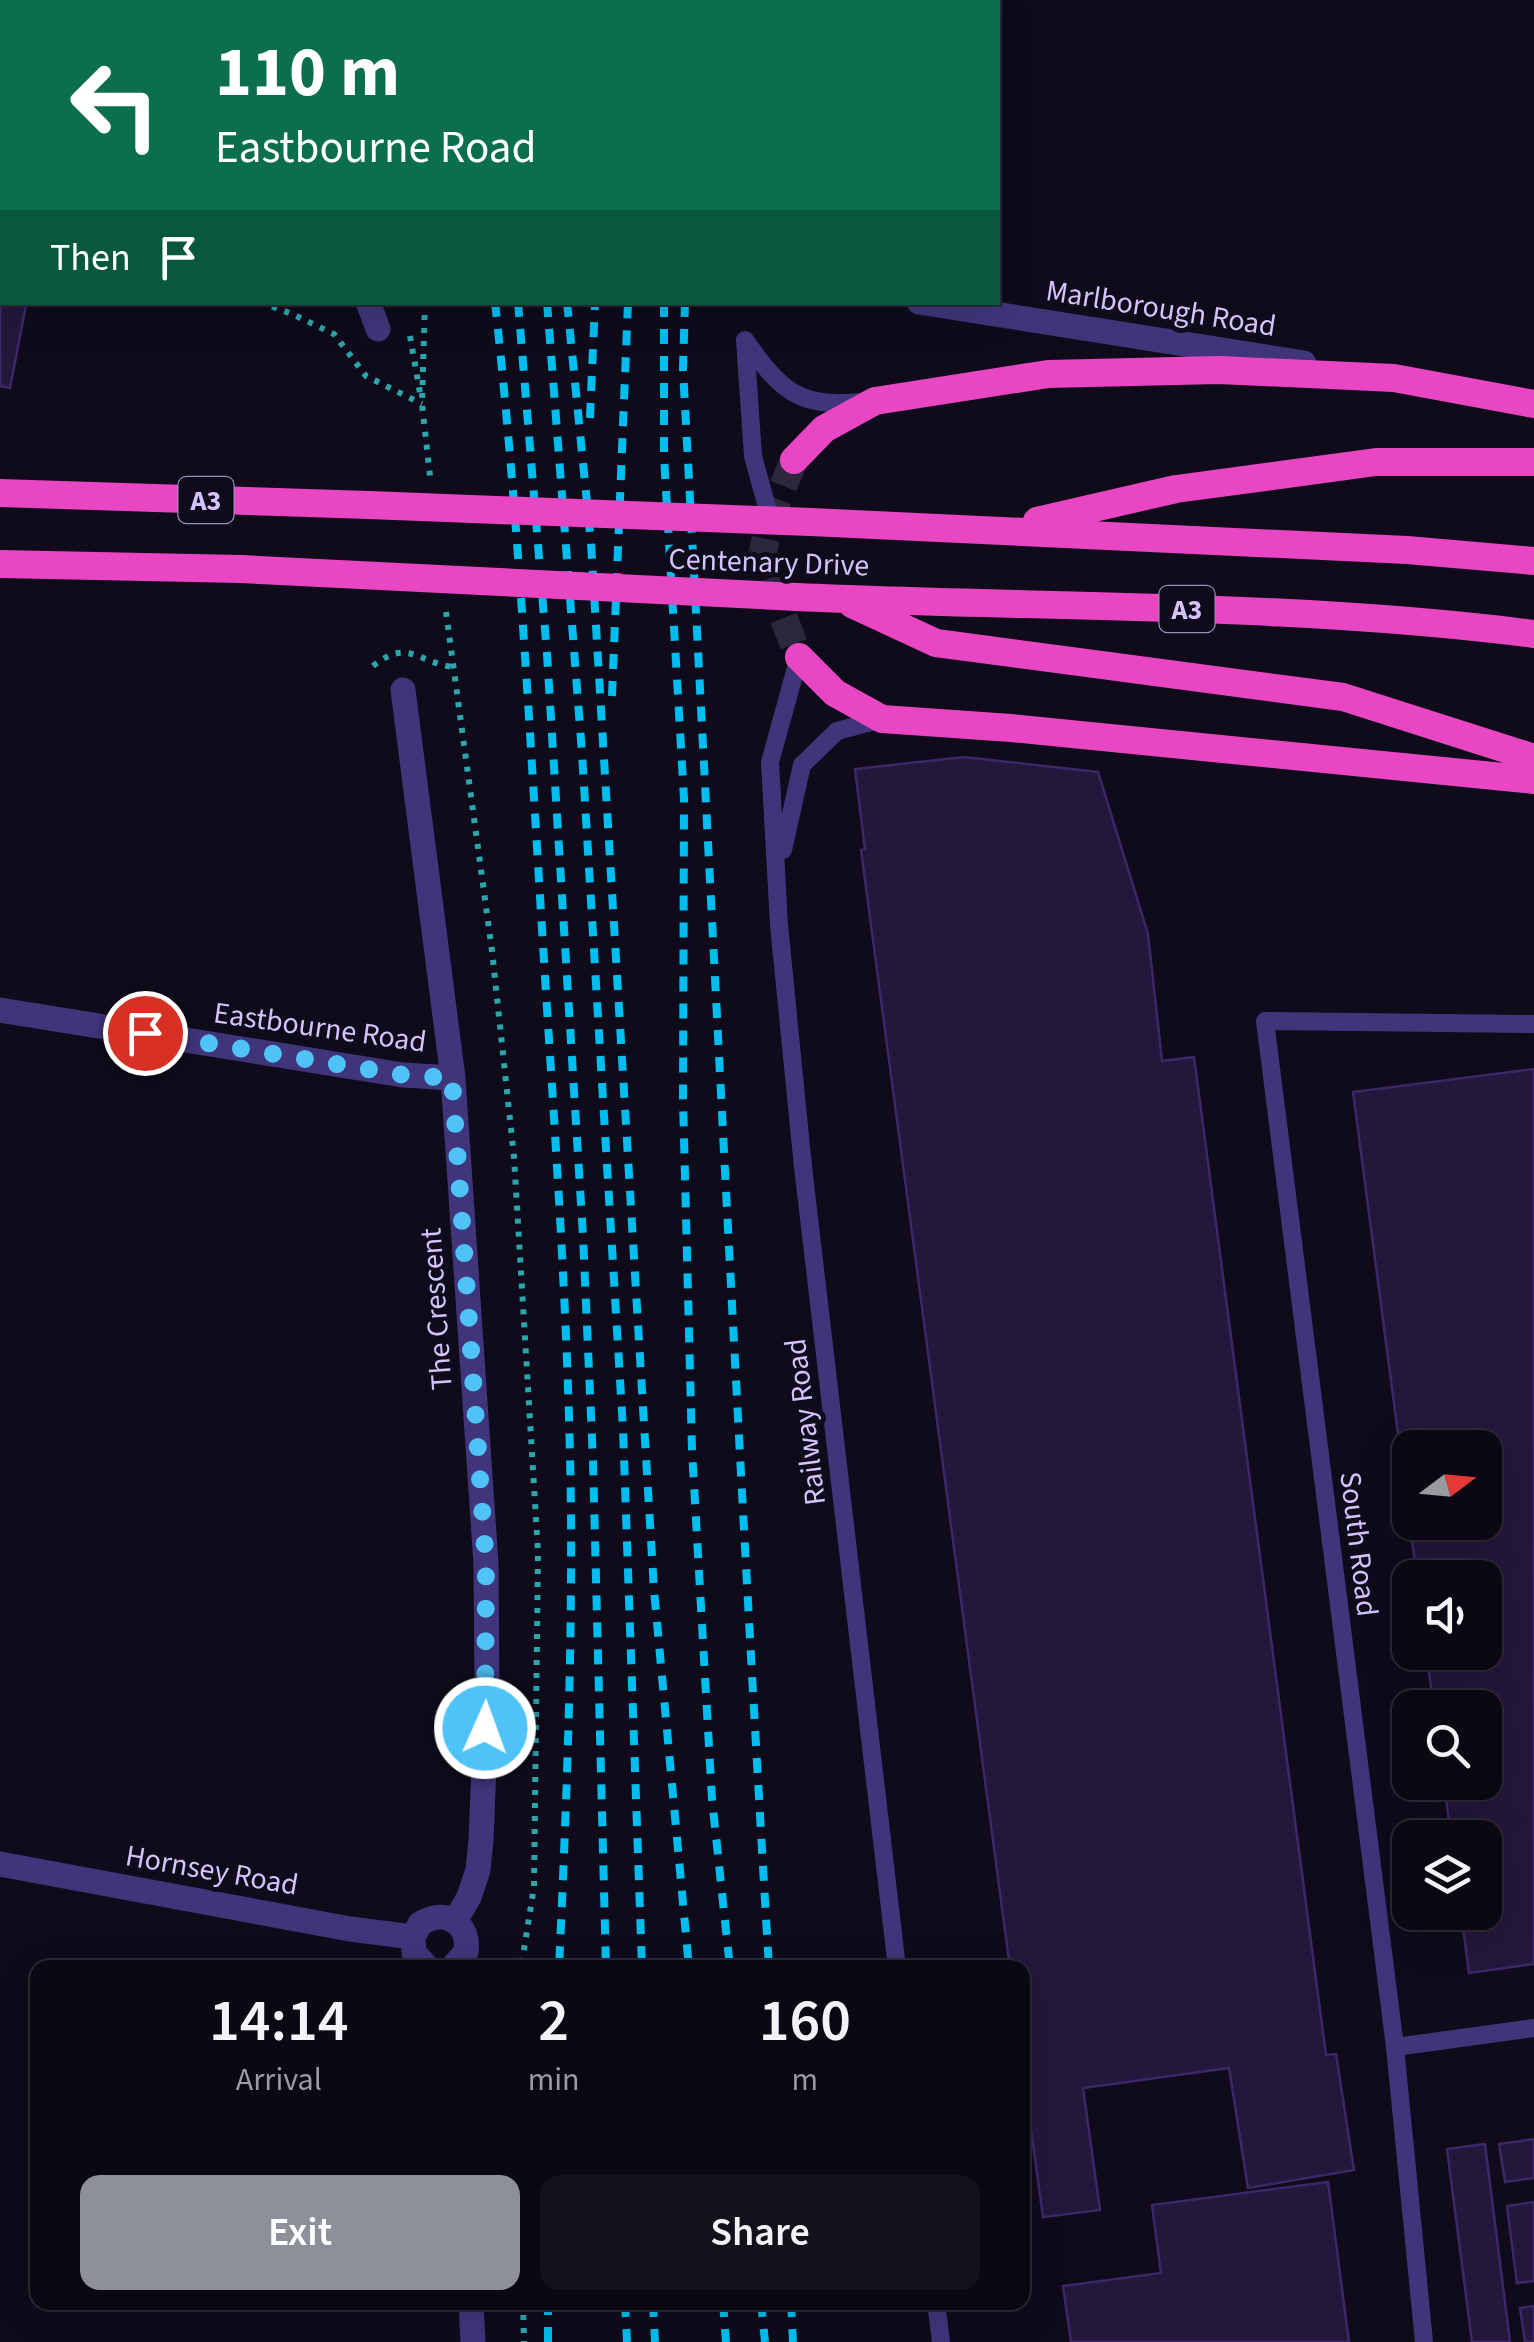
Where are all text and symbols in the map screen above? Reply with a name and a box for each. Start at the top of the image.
text: 110 m [215,23,400,123]
icon: left [50,40,180,170]
text: Eastbourne Road [215,116,536,180]
icon: arrive [151,230,206,285]
text: Then [50,231,131,285]
street label: Marlborough Road [1043,269,1279,348]
road number: A3 [178,477,234,523]
street label: Centenary Drive [668,538,870,587]
road number: A3 [1160,586,1214,632]
pin [103,991,188,1076]
street label: Eastbourne Road [211,991,429,1064]
icon: arrive [118,1006,173,1061]
street label: The Crescent [409,1226,464,1391]
street label: Railway Road [774,1336,837,1508]
north arrow [1392,1430,1502,1540]
map controls [1392,1430,1502,1930]
street label: South Road [1328,1469,1389,1619]
button: sound [1392,1560,1502,1670]
position arrow [433,1676,537,1780]
button: search [1392,1690,1502,1800]
button: layers [1392,1820,1502,1930]
street label: Hornsey Road [122,1834,302,1907]
text: 14:14 [209,1979,349,2064]
text: 2 [538,1979,569,2064]
text: 160 [759,1979,851,2064]
text: Arrival [236,2057,322,2103]
text: min [528,2057,580,2103]
text: m [792,2057,818,2103]
button: Exit [80,2175,520,2290]
button: Share [540,2175,980,2290]

